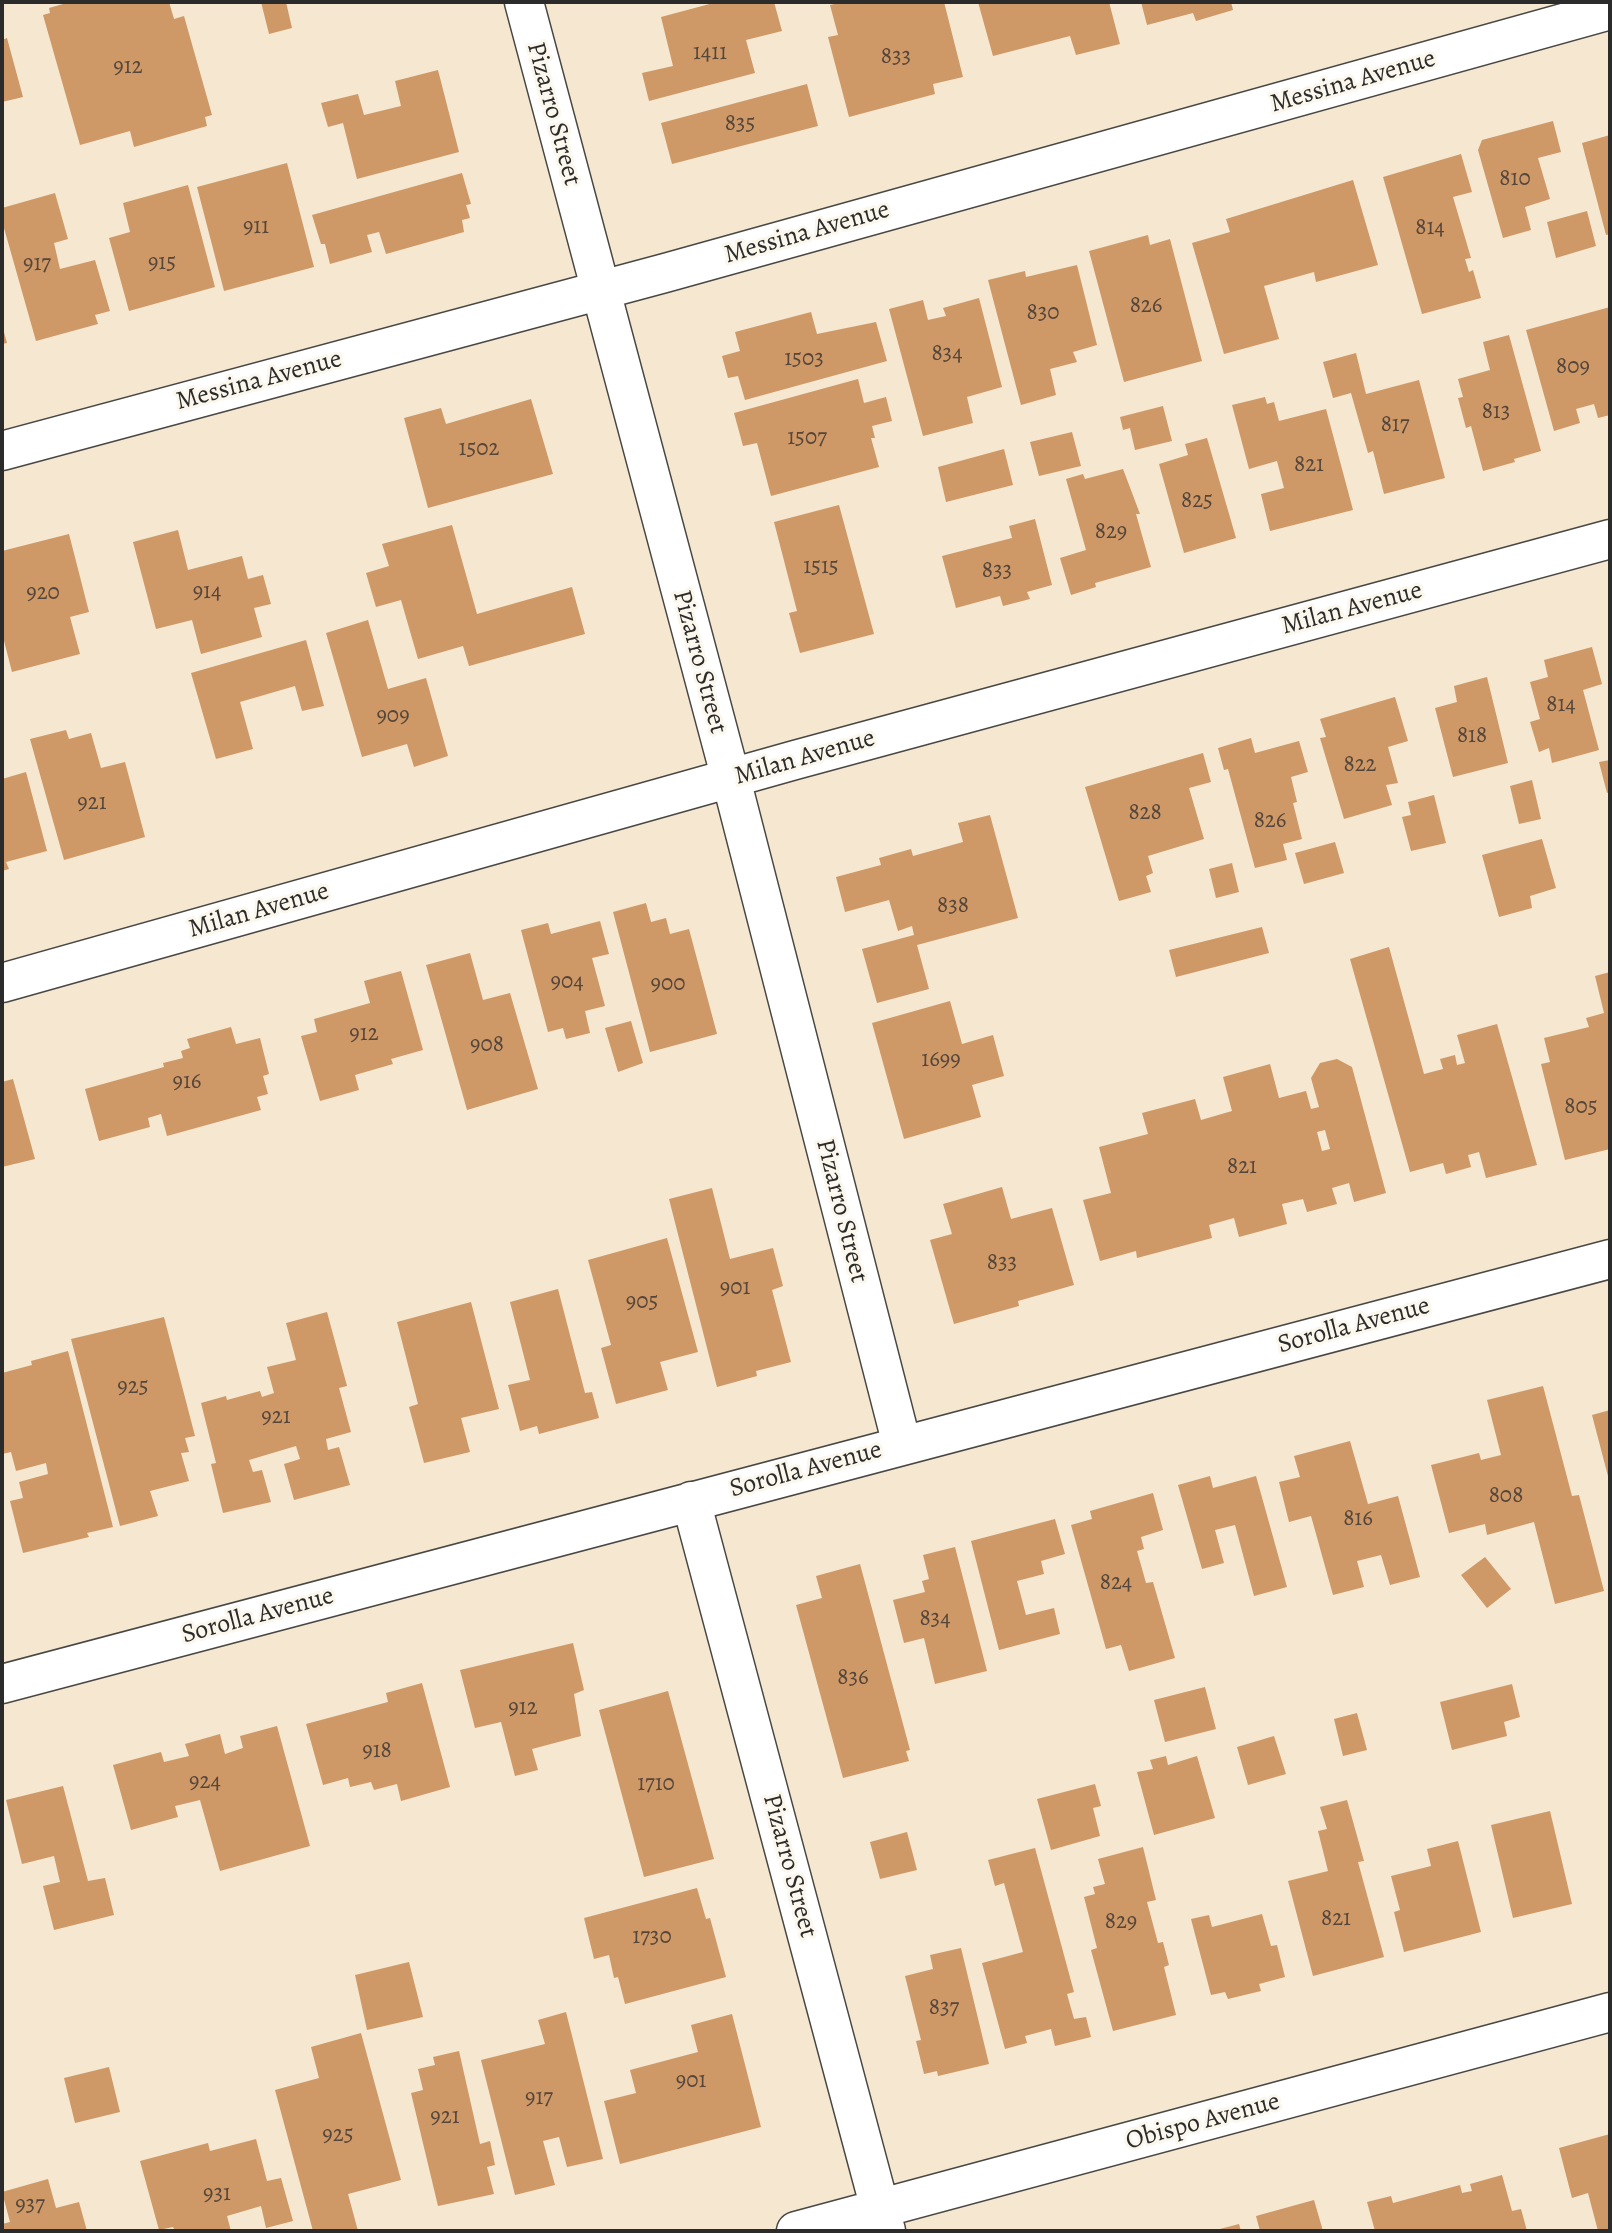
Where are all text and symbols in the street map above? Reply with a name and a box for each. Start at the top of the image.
street label: Pizarro Street [519,39,587,189]
house number: 1411 [693,39,727,67]
house number: 833 [881,43,911,71]
street label: Messina Avenue [1267,44,1439,120]
house number: 912 [113,53,143,81]
house number: 835 [725,110,755,138]
house number: 810 [1499,165,1531,193]
street label: Messina Avenue [721,195,893,271]
house number: 911 [243,213,269,241]
house number: 814 [1415,214,1445,242]
house number: 915 [148,249,176,277]
house number: 917 [23,250,51,278]
house number: 826 [1130,292,1162,320]
house number: 830 [1027,299,1059,327]
house number: 834 [931,340,963,368]
street label: Messina Avenue [173,344,345,418]
house number: 1503 [784,345,824,373]
house number: 809 [1556,353,1590,381]
house number: 813 [1482,398,1510,426]
house number: 817 [1381,411,1409,439]
house number: 1507 [787,424,827,452]
house number: 1502 [459,435,499,463]
house number: 821 [1294,451,1324,479]
house number: 825 [1181,487,1213,515]
house number: 829 [1095,518,1127,546]
house number: 1515 [803,553,839,581]
house number: 833 [982,557,1012,585]
street label: Milan Avenue [1278,575,1426,643]
house number: 914 [193,578,221,606]
house number: 920 [26,579,60,607]
street label: Pizarro Street [665,587,733,737]
house number: 814 [1546,691,1576,719]
house number: 909 [376,702,410,730]
house number: 818 [1457,722,1487,750]
street label: Milan Avenue [731,723,879,793]
house number: 822 [1343,751,1377,779]
house number: 921 [77,789,107,817]
house number: 828 [1128,799,1162,827]
house number: 826 [1254,807,1286,835]
street label: Milan Avenue [185,876,333,946]
house number: 838 [937,892,969,920]
house number: 904 [550,968,584,996]
house number: 900 [651,970,685,998]
house number: 912 [349,1020,379,1048]
house number: 908 [470,1031,504,1059]
house number: 1699 [921,1046,961,1074]
house number: 916 [173,1068,201,1096]
house number: 805 [1564,1093,1598,1121]
street label: Pizarro Street [808,1136,874,1286]
house number: 821 [1227,1153,1257,1181]
house number: 833 [987,1249,1017,1277]
house number: 901 [720,1274,750,1302]
house number: 905 [626,1288,658,1316]
street label: Sorolla Avenue [1275,1291,1433,1361]
house number: 925 [117,1373,149,1401]
house number: 921 [261,1403,291,1431]
street label: Sorolla Avenue [727,1435,885,1505]
house number: 808 [1489,1482,1523,1510]
house number: 816 [1343,1505,1373,1533]
house number: 824 [1100,1569,1132,1597]
street label: Sorolla Avenue [179,1581,337,1651]
house number: 834 [919,1605,951,1633]
house number: 836 [837,1664,869,1692]
house number: 912 [508,1694,538,1722]
house number: 918 [362,1737,392,1765]
house number: 924 [189,1768,221,1796]
house number: 1710 [637,1770,675,1798]
street label: Pizarro Street [755,1791,823,1941]
house number: 821 [1321,1905,1351,1933]
house number: 829 [1105,1908,1137,1936]
house number: 1730 [632,1923,672,1951]
house number: 837 [929,1994,959,2022]
house number: 901 [676,2067,706,2095]
house number: 917 [525,2084,553,2112]
street label: Obispo Avenue [1123,2086,1283,2158]
house number: 921 [430,2103,460,2131]
house number: 925 [322,2121,354,2149]
house number: 931 [203,2180,231,2208]
house number: 937 [15,2191,45,2219]

